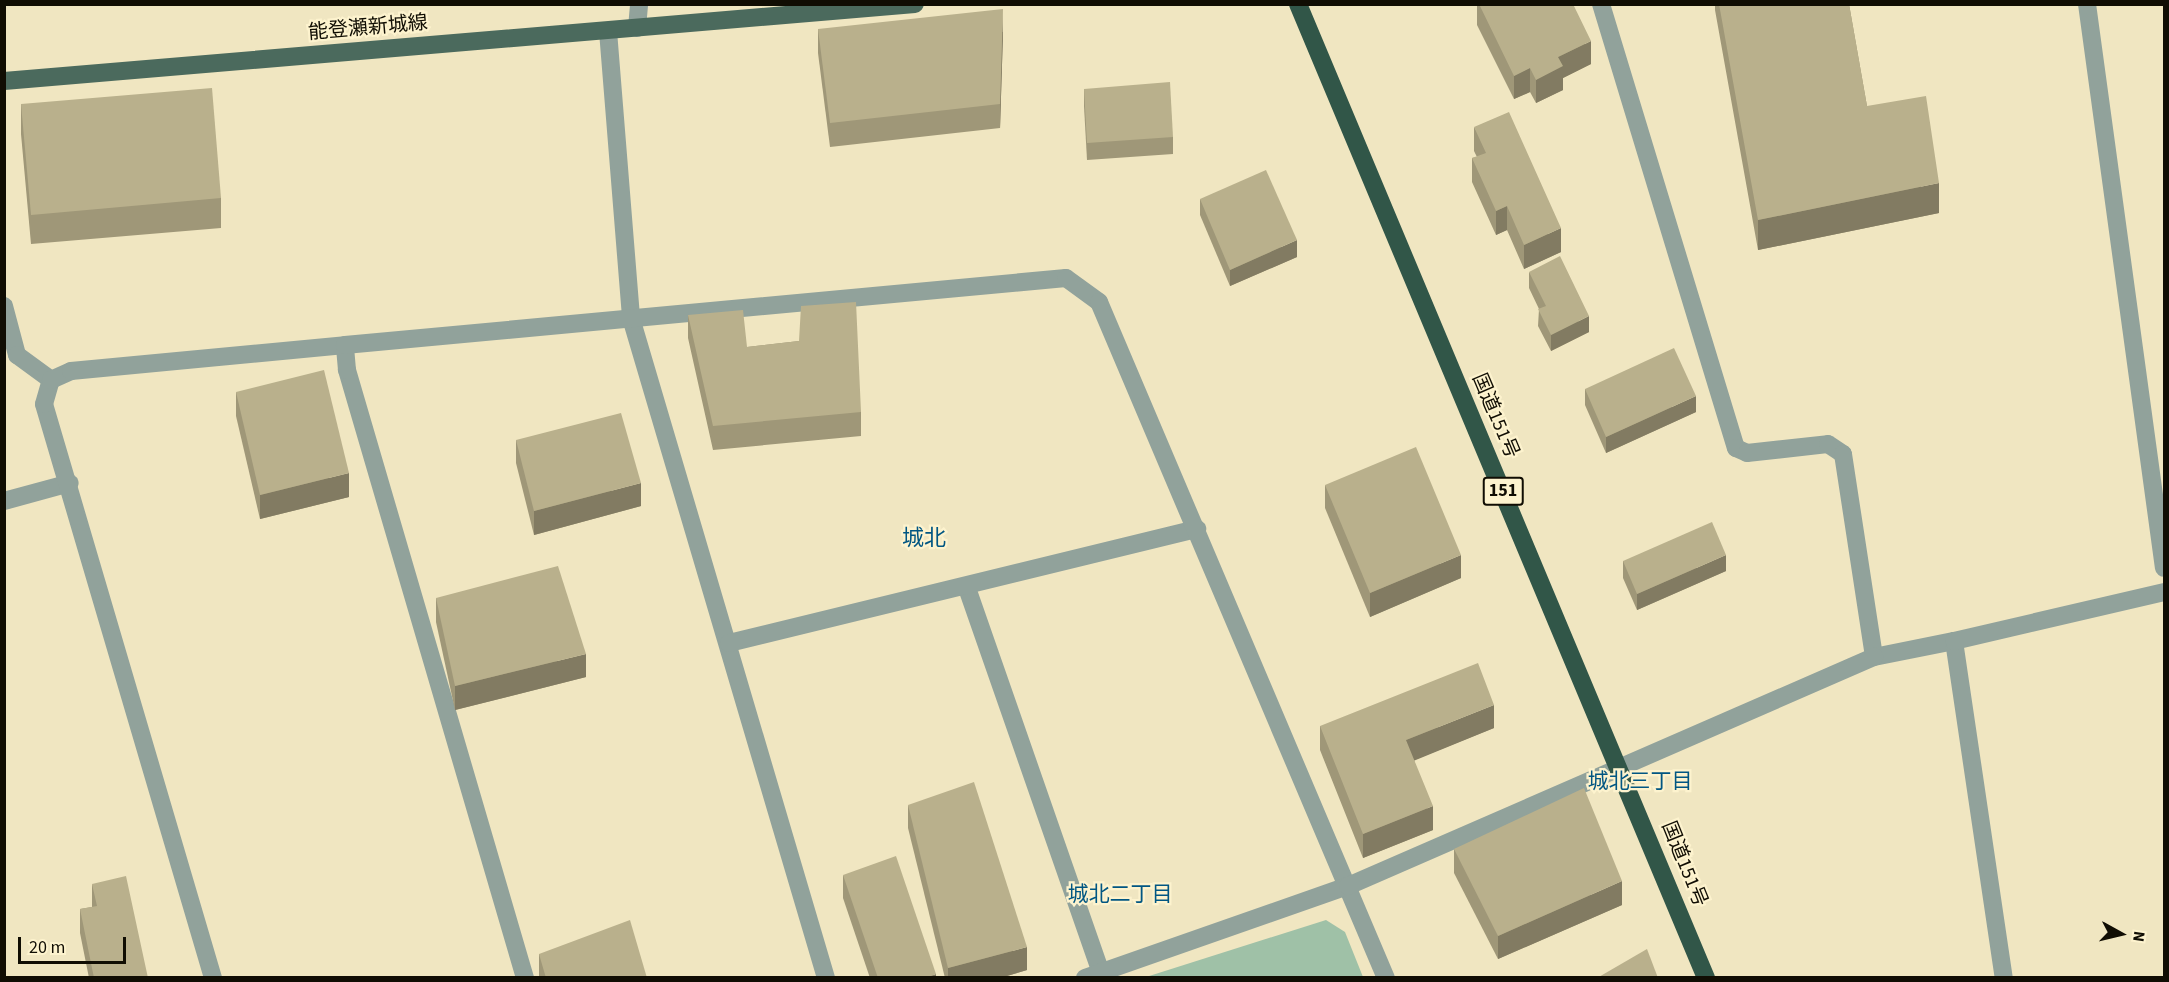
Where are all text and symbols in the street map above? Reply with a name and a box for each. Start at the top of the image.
street label: 能登瀬新城線 [307,11,429,45]
street label: 国道151号 [1466,370,1524,462]
road number: 151 [1482,476,1524,506]
district label: 城北 [902,526,946,552]
district label: 城北三丁目 [1588,768,1692,794]
street label: 国道151号 [1656,818,1712,910]
district label: 城北二丁目 [1068,881,1172,907]
north arrow [2091,904,2151,964]
scale bar [21,925,129,963]
text: N [2127,930,2150,943]
text: 20 m [29,935,65,960]

